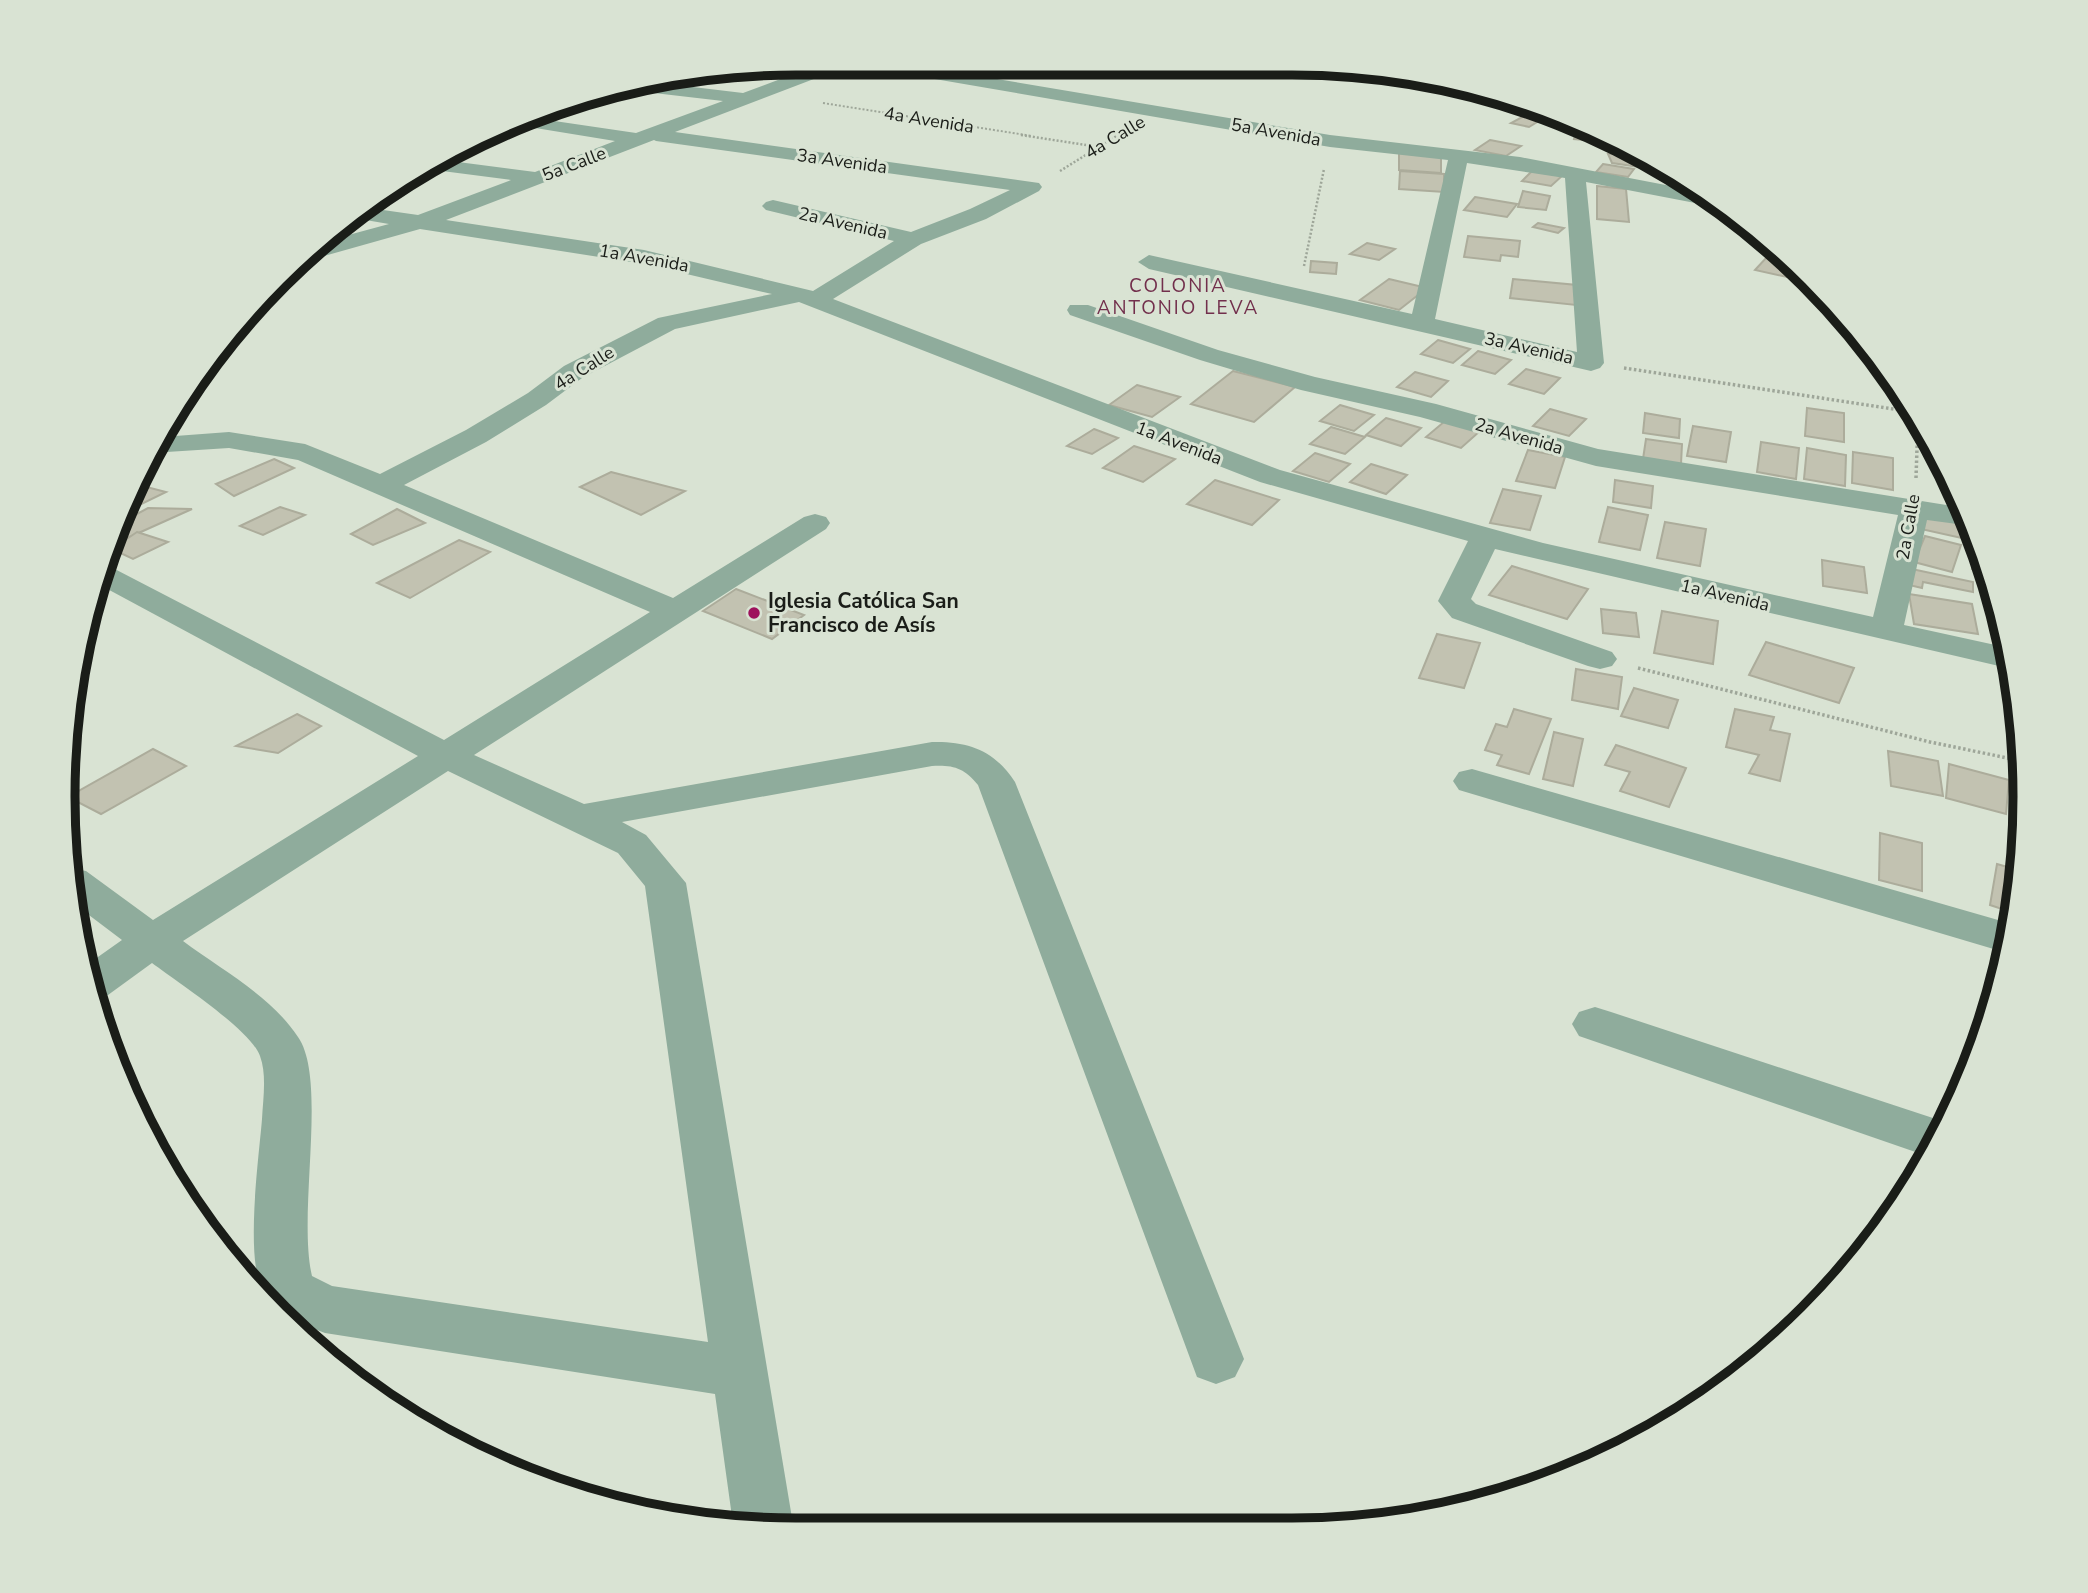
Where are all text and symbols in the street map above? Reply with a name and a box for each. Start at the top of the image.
street label: 4a Avenida [882,101,976,139]
street label: 4a Calle [1080,110,1150,164]
street label: 5a Avenida [1229,112,1323,152]
street label: 5a Calle [539,141,609,187]
street label: 3a Avenida [795,143,889,179]
street label: 2a Avenida [796,201,890,245]
street label: 1a Avenida [597,238,691,278]
district label: COLONIA ANTONIO LEVA [1097,273,1259,321]
street label: 3a Avenida [1482,326,1576,370]
street label: 4a Calle [549,340,619,396]
street label: 2a Avenida [1472,412,1566,460]
street label: 1a Avenida [1132,416,1226,470]
street label: 2a Calle [1890,492,1926,562]
street label: 1a Avenida [1678,573,1772,617]
place label: Iglesia Católica San Francisco de Asís [768,587,959,639]
marker: Iglesia Católica San Francisco de Asís [746,605,762,621]

